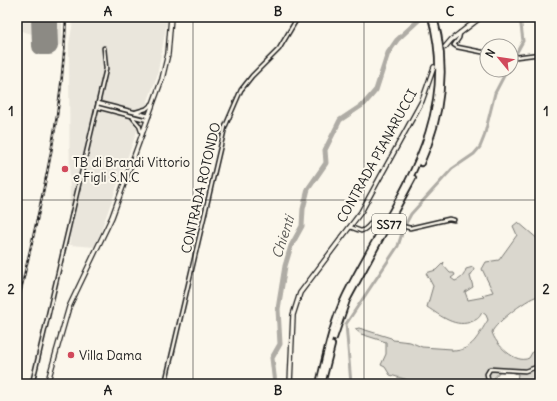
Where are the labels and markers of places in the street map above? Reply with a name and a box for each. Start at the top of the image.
place label: TB di Brandi Vittorio e Figli S.N.C [73,154,190,186]
marker: TB di Brandi Vittorio e Figli S.N.C [60,164,70,174]
place label: Villa Dama [79,347,142,364]
marker: Villa Dama [66,350,76,360]

